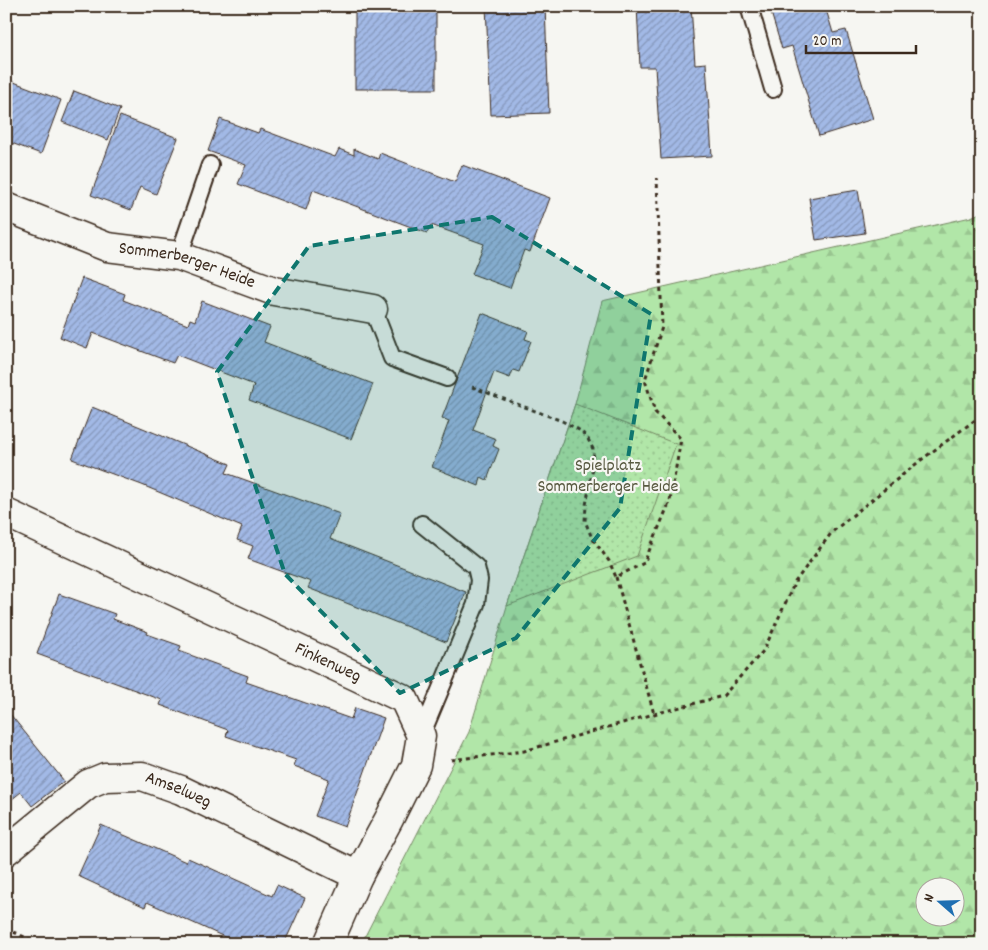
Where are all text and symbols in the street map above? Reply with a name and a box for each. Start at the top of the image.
scale bar [806,22,916,54]
text: 20 m [813,31,841,53]
street label: Sommerberger Heide [117,236,259,296]
park label: Spielplatz Sommerberger Heide [537,454,679,500]
street label: Finkenweg [290,637,365,689]
street label: Amselweg [142,766,215,815]
north arrow [916,878,966,928]
text: N [919,891,940,905]

